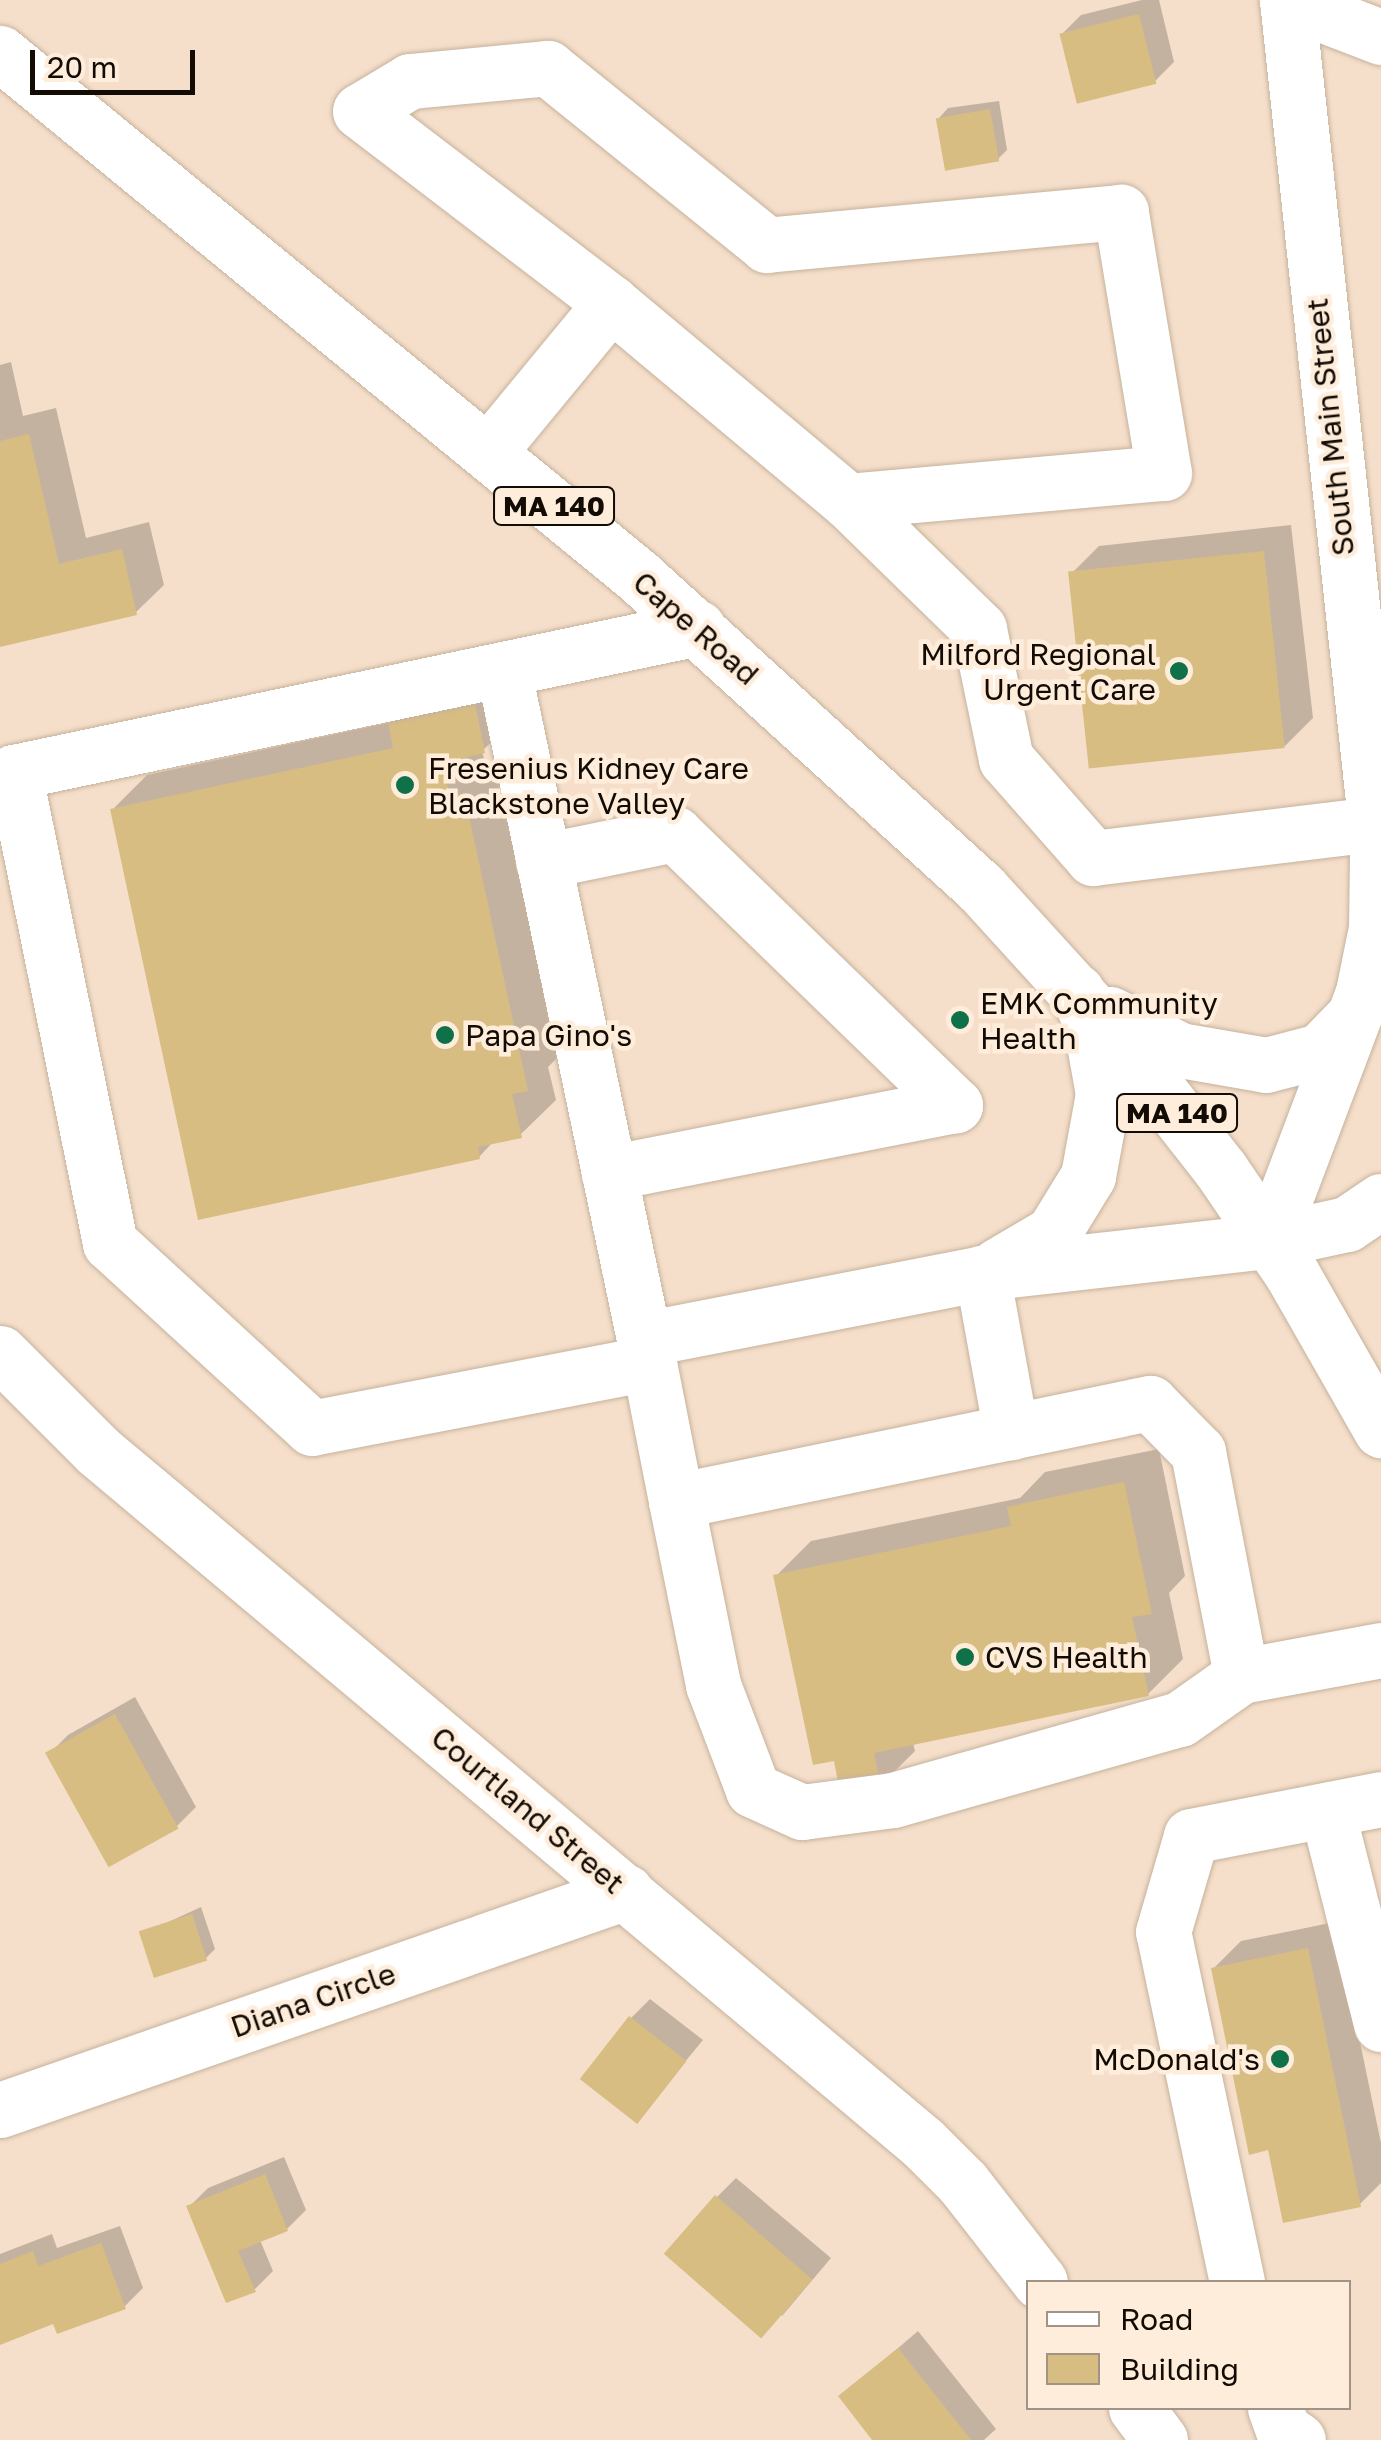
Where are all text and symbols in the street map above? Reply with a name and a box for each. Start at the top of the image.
scale bar [35,30,200,92]
text: 20 m [47,49,117,85]
street label: South Main Street [1299,296,1361,558]
road number: MA 140 [492,483,616,529]
street label: Cape Road [626,564,766,692]
place label: Milford Regional Urgent Care [920,636,1156,706]
marker: Milford Regional Urgent Care [1166,658,1192,684]
place label: Fresenius Kidney Care Blackstone Valley [428,750,749,820]
marker: Fresenius Kidney Care Blackstone Valley [392,772,418,798]
place label: EMK Community Health [980,985,1218,1056]
marker: EMK Community Health [949,1009,971,1031]
place label: Papa Gino's [465,1017,632,1053]
marker: Papa Gino's [434,1024,456,1046]
road number: MA 140 [1114,1090,1240,1136]
place label: CVS Health [985,1639,1148,1675]
marker: CVS Health [954,1646,976,1668]
street label: Courtland Street [424,1719,632,1901]
street label: Diana Circle [226,1955,400,2045]
place label: McDonald's [1093,2041,1260,2077]
marker: McDonald's [1269,2048,1291,2070]
legend [1026,2280,1351,2410]
text: Road [1120,2301,1194,2337]
text: Building [1120,2351,1239,2387]

